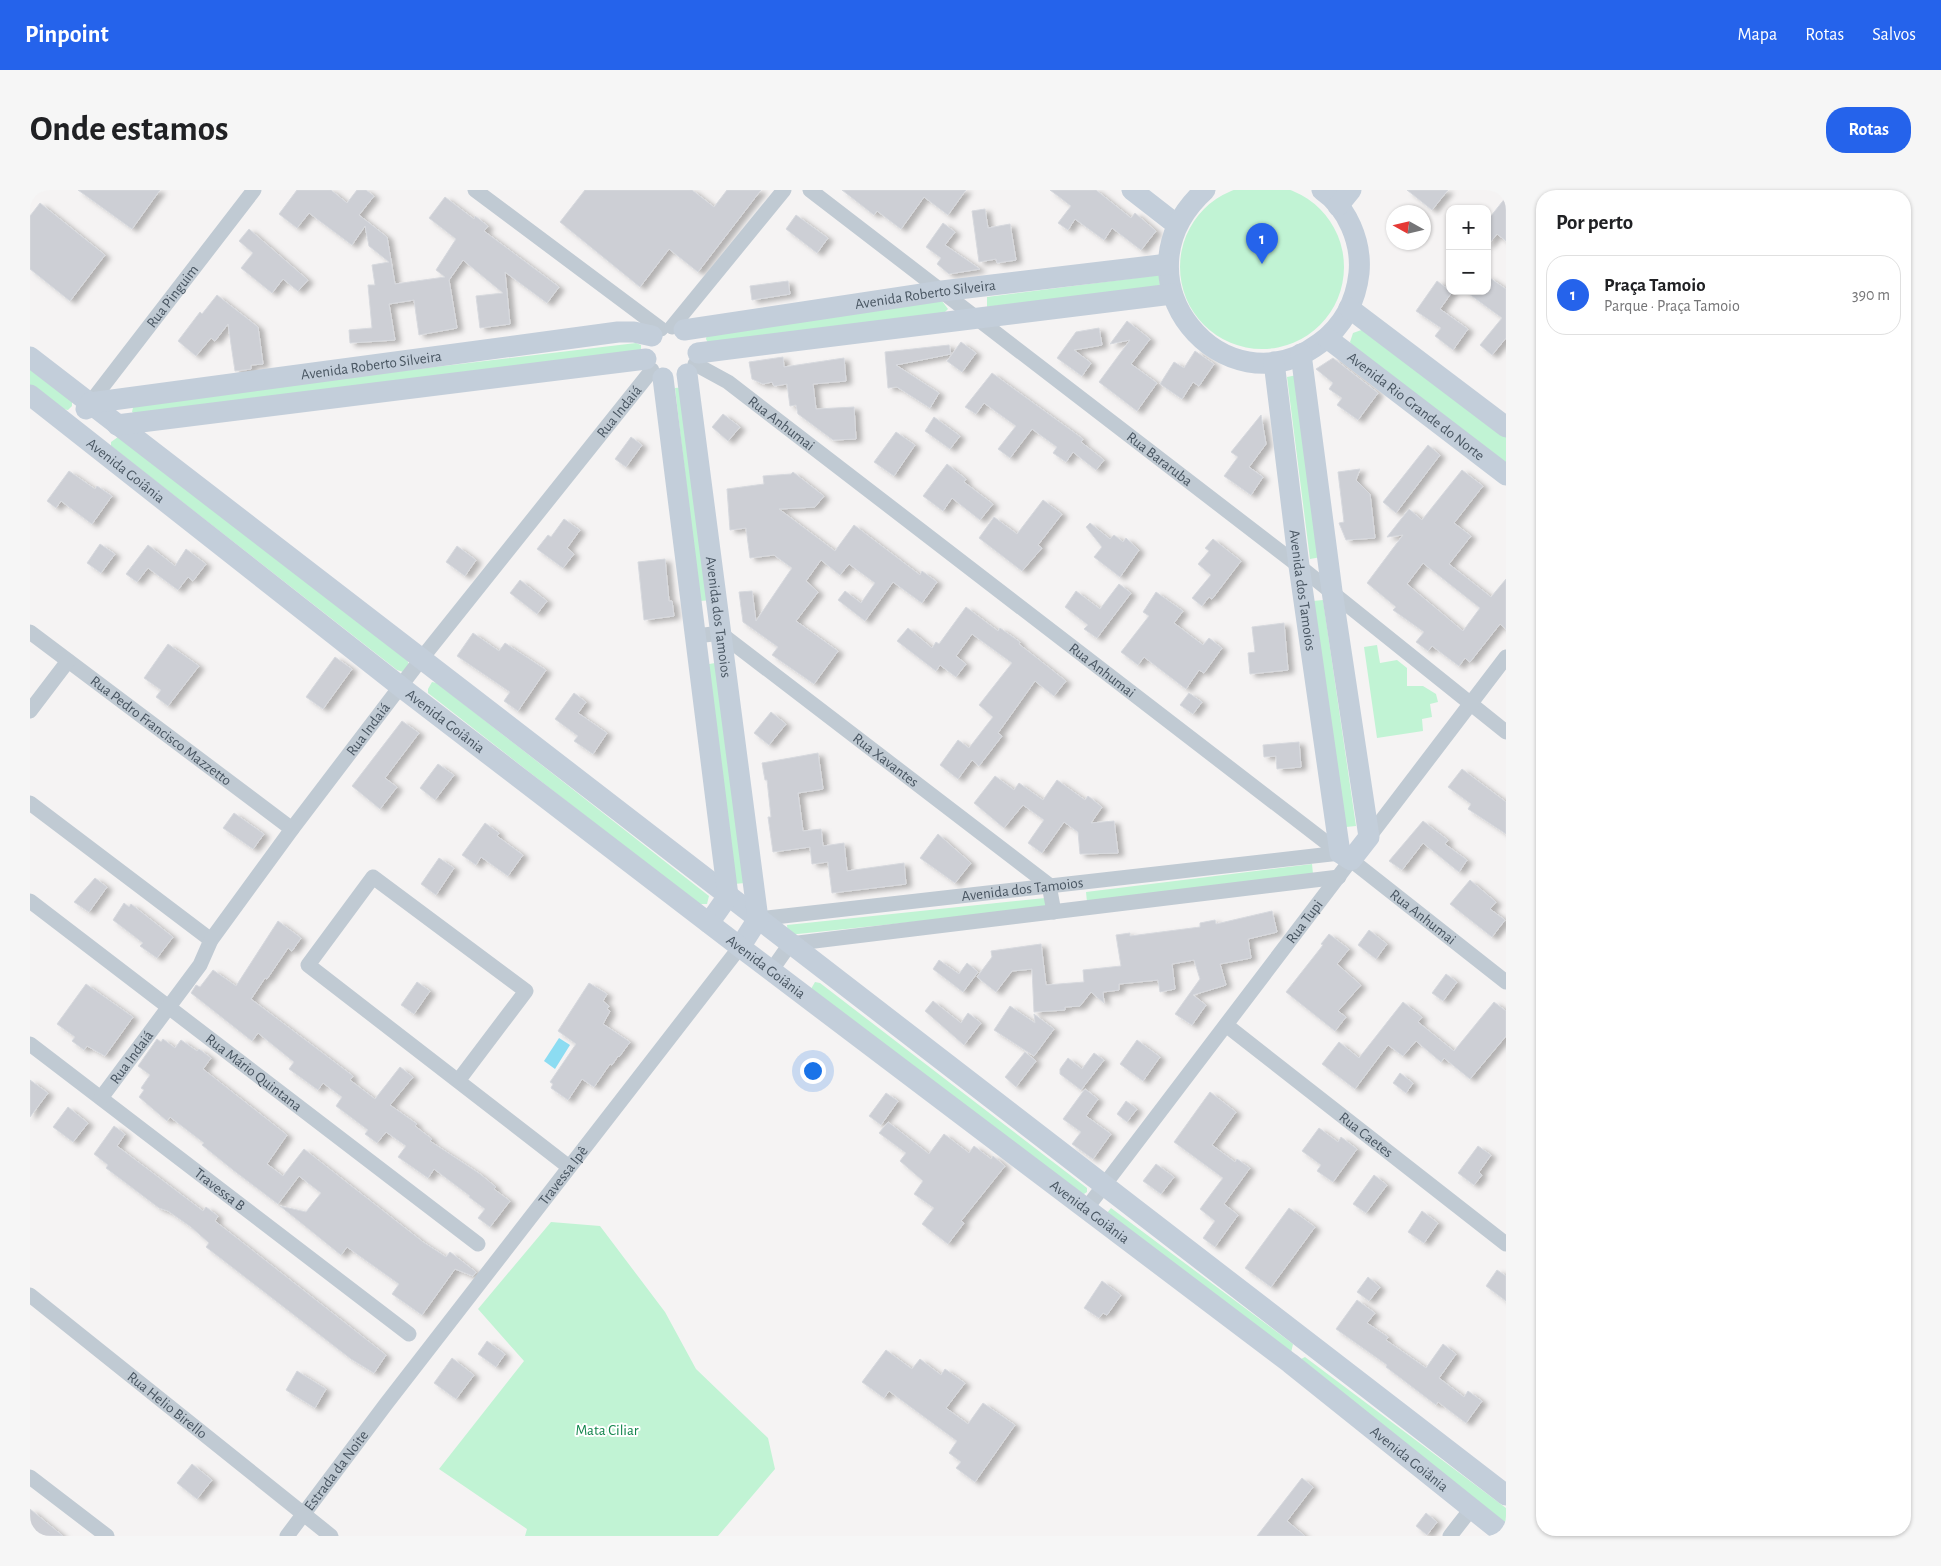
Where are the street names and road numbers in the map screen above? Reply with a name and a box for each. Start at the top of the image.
street label: Rua Pinguim [144,262,202,331]
street label: Avenida Roberto Silveira [854,278,997,312]
street label: Avenida Roberto Silveira [300,349,443,383]
street label: Avenida Rio Grande do Norte [1344,349,1487,464]
street label: Rua Indaiá [594,383,645,441]
street label: Rua Anhumai [745,393,817,454]
street label: Rua Bararuba [1124,429,1195,489]
street label: Avenida Goiânia [84,436,168,506]
street label: Avenida dos Tamoios [1287,529,1318,652]
street label: Avenida dos Tamoios [703,555,733,679]
street label: Rua Anhumai [1066,640,1138,701]
street label: Rua Pedro Francisco Mazzetto [88,673,234,789]
street label: Avenida Goiânia [403,687,487,756]
street label: Rua Indaiá [344,700,393,759]
street label: Rua Xavantes [850,731,921,790]
street label: Avenida dos Tamoios [961,875,1084,904]
street label: Rua Anhumai [1387,887,1459,948]
street label: Rua Tupi [1284,897,1326,946]
street label: Avenida Goiânia [723,932,808,1002]
street label: Rua Indaiá [107,1028,156,1087]
street label: Rua Mário Quintana [203,1031,305,1114]
street label: Rua Caetes [1336,1109,1396,1161]
street label: Travessa Ipê [536,1143,591,1208]
street label: Travessa B [191,1166,248,1214]
street label: Avenida Goiânia [1047,1177,1132,1247]
street label: Rua Helio Birello [124,1369,210,1442]
street label: Avenida Goiânia [1367,1424,1451,1495]
street label: Estrada da Noite [302,1428,371,1514]

